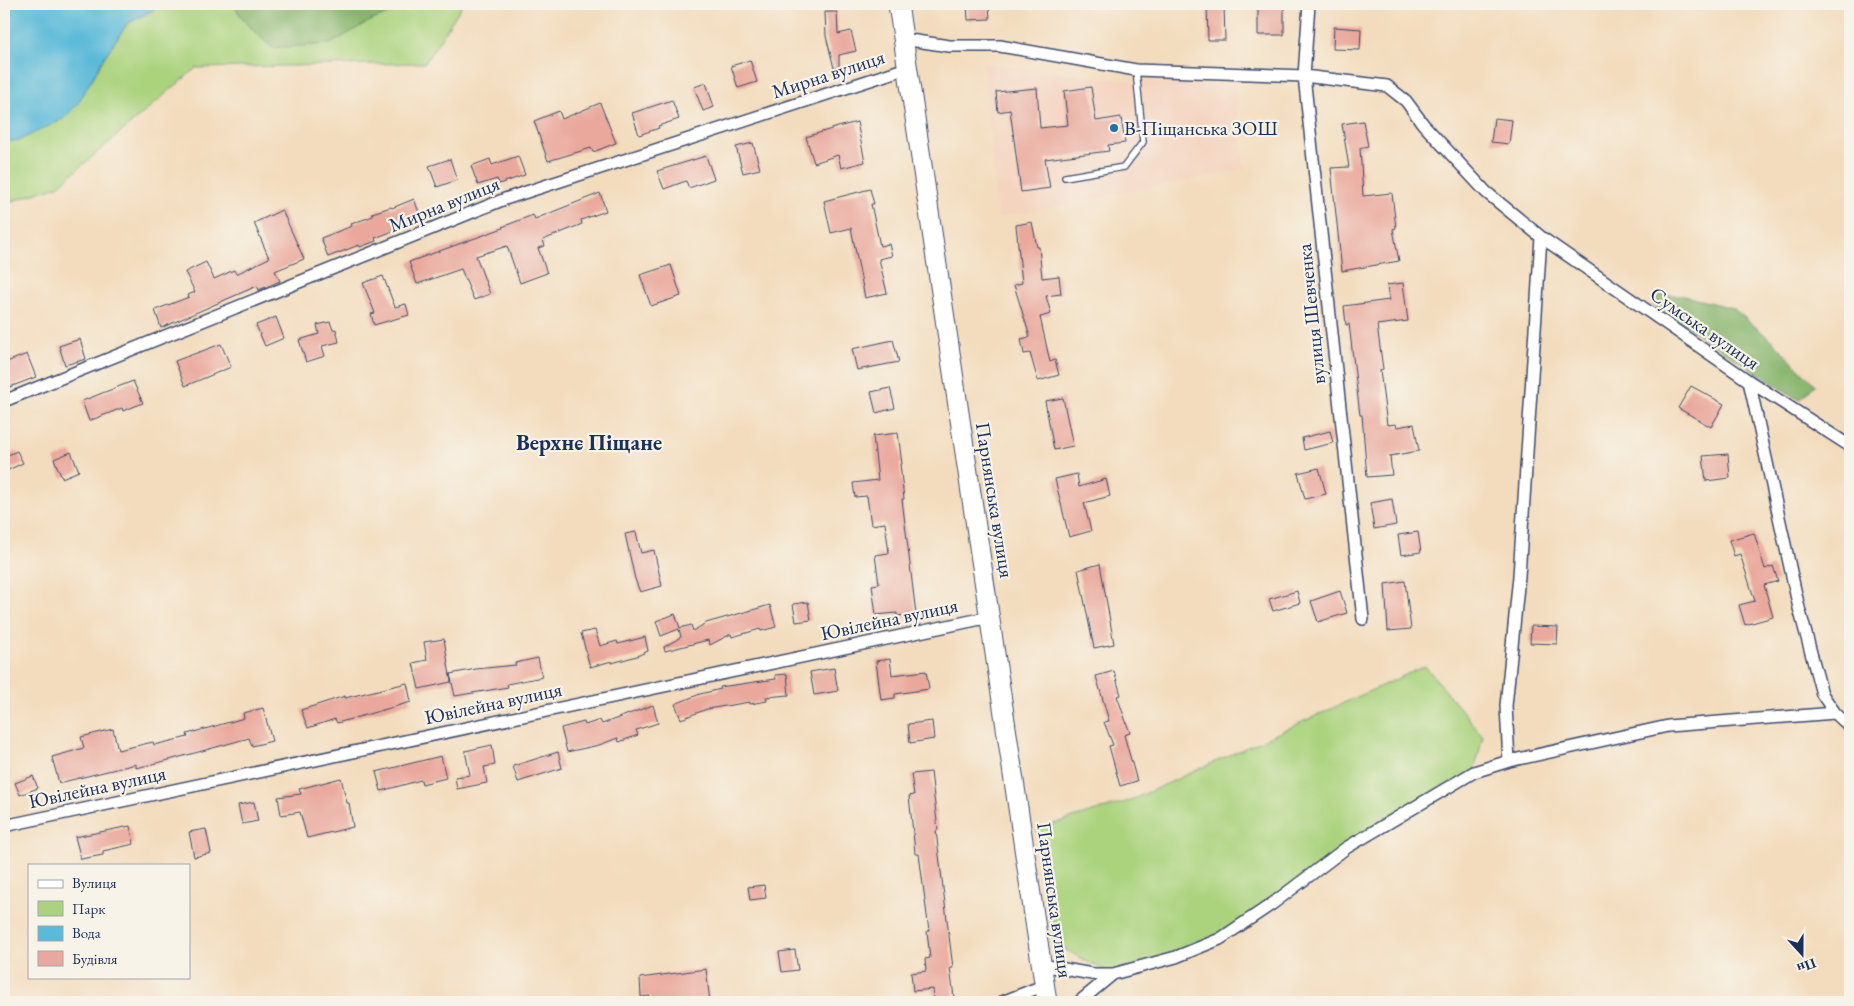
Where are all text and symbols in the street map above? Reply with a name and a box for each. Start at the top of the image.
street label: Мирна вулиця [768,44,888,104]
place label: В-Піщанська ЗОШ [1124,115,1278,141]
marker: В-Піщанська ЗОШ [1108,122,1120,134]
street label: Мирна вулиця [385,170,503,238]
street label: вулиця Шевченка [1291,243,1331,385]
street label: Сумська вулиця [1645,281,1765,375]
street label: Парнянська вулиця [970,420,1020,580]
district label: Верхнє Піщане [516,428,662,457]
street label: Ювілейна вулиця [818,592,960,646]
street label: Ювілейна вулиця [422,676,564,730]
street label: Ювілейна вулиця [26,760,168,814]
street label: Парнянська вулиця [1031,820,1079,980]
legend [28,864,190,978]
text: Вулиця [72,873,117,892]
text: Парк [72,899,105,918]
text: Вода [72,923,101,942]
north arrow [1776,928,1826,978]
text: Будівля [72,949,118,968]
text: Пн [1794,954,1819,978]

